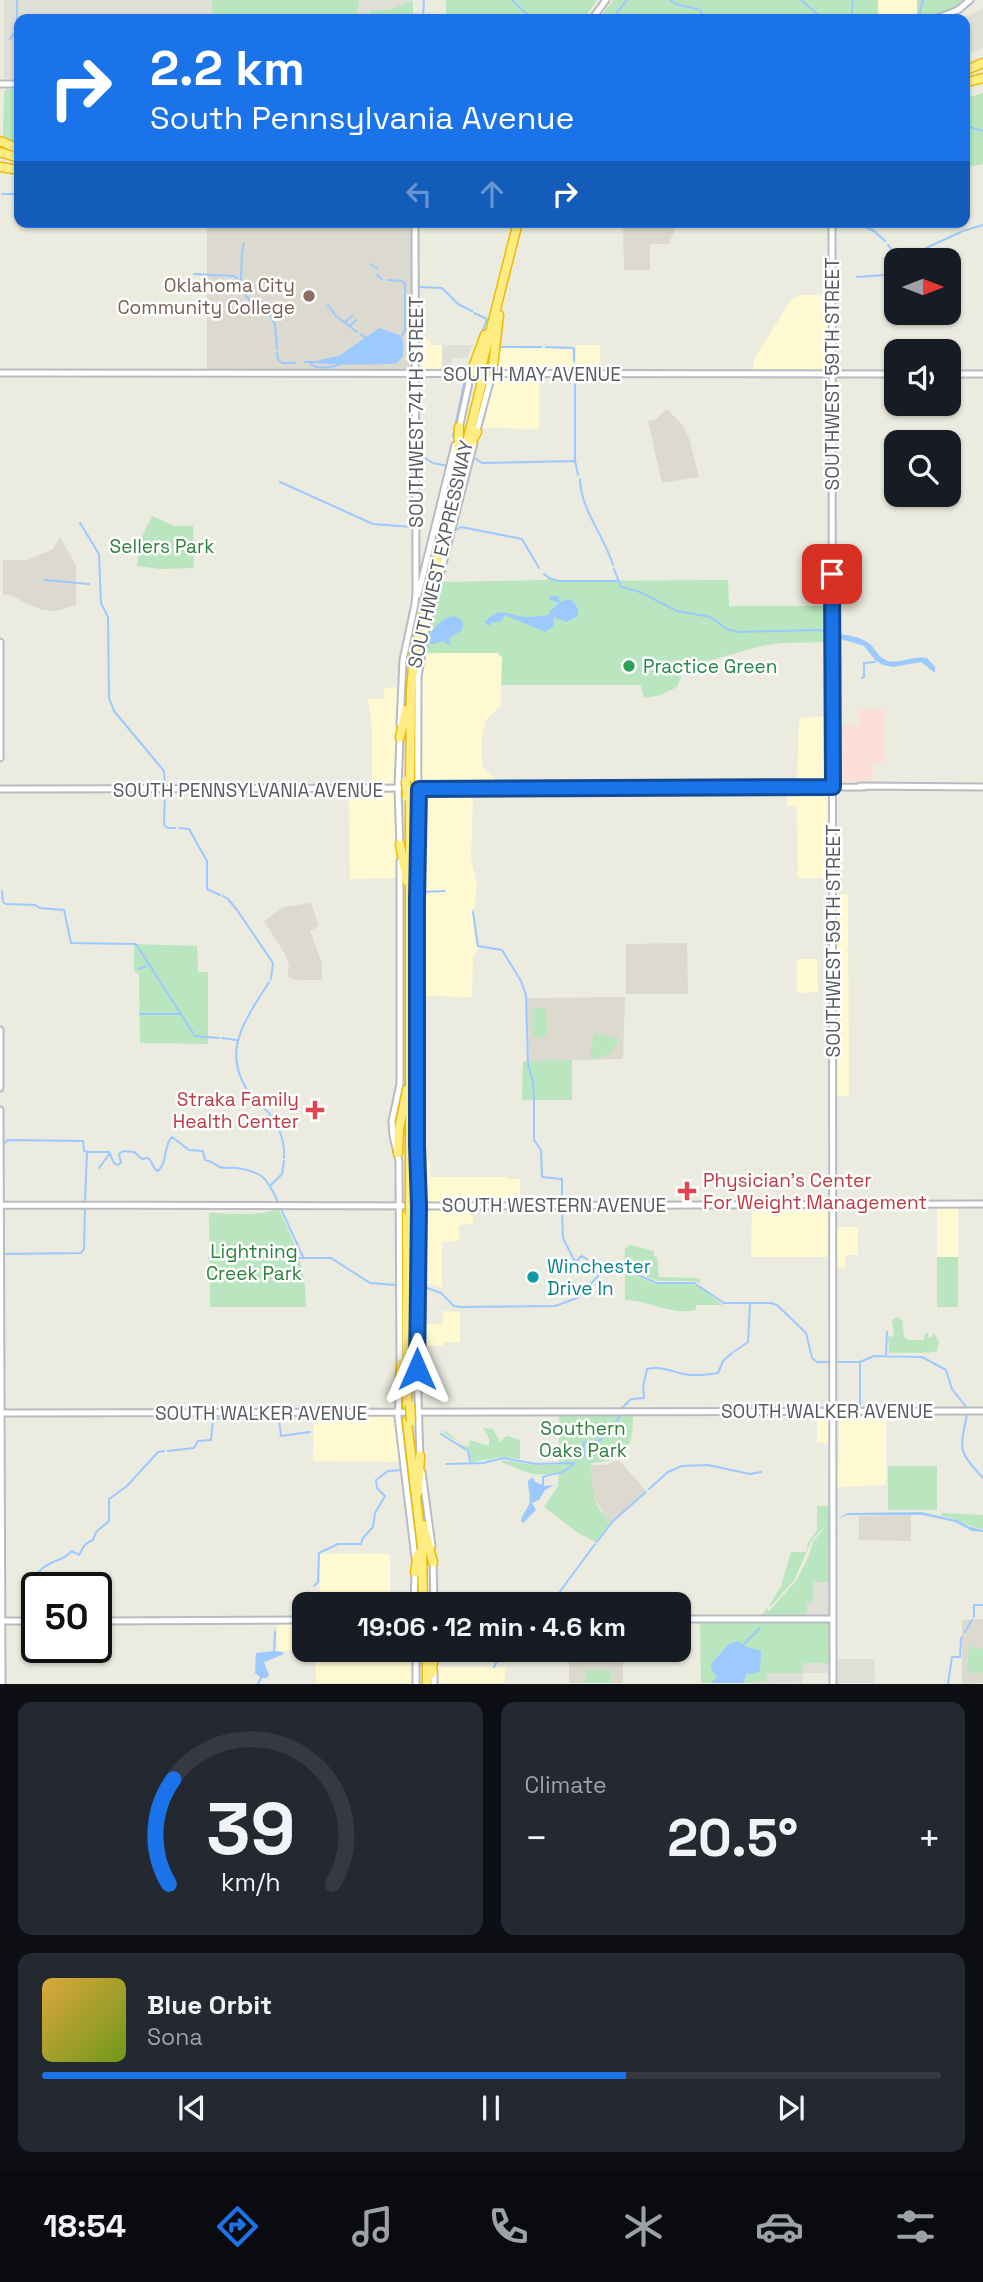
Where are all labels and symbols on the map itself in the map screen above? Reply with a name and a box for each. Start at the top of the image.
north arrow [884,248,961,326]
street label: SOUTHWEST 59TH STREET [820,258,845,490]
place label: Oklahoma City Community College [117,273,295,320]
marker: Oklahoma City Community College [301,288,317,304]
street label: SOUTHWEST 74TH STREET [404,296,429,528]
street label: SOUTH MAY AVENUE [443,362,621,387]
street label: SOUTHWEST EXPRESSWAY [402,437,479,670]
park label: Sellers Park [110,534,214,559]
pin [802,544,862,604]
place label: Practice Green [643,654,777,679]
marker: Practice Green [621,658,637,674]
street label: SOUTH PENNSYLVANIA AVENUE [113,778,383,803]
street label: SOUTHWEST 59TH STREET [821,825,846,1057]
place label: Straka Family Health Center [173,1087,299,1134]
marker: Straka Family Health Center [305,1100,325,1120]
place label: Physician's Center For Weight Management [703,1168,927,1215]
marker: Physician's Center For Weight Management [677,1181,697,1201]
street label: SOUTH WESTERN AVENUE [442,1193,666,1218]
park label: Lightning Creek Park [206,1239,302,1286]
place label: Winchester Drive In [547,1254,651,1301]
marker: Winchester Drive In [525,1269,541,1285]
position arrow [380,1332,454,1406]
street label: SOUTH WALKER AVENUE [721,1399,933,1424]
street label: SOUTH WALKER AVENUE [155,1401,367,1426]
park label: Southern Oaks Park [539,1416,627,1463]
speed limit sign: 50 [21,1572,112,1663]

